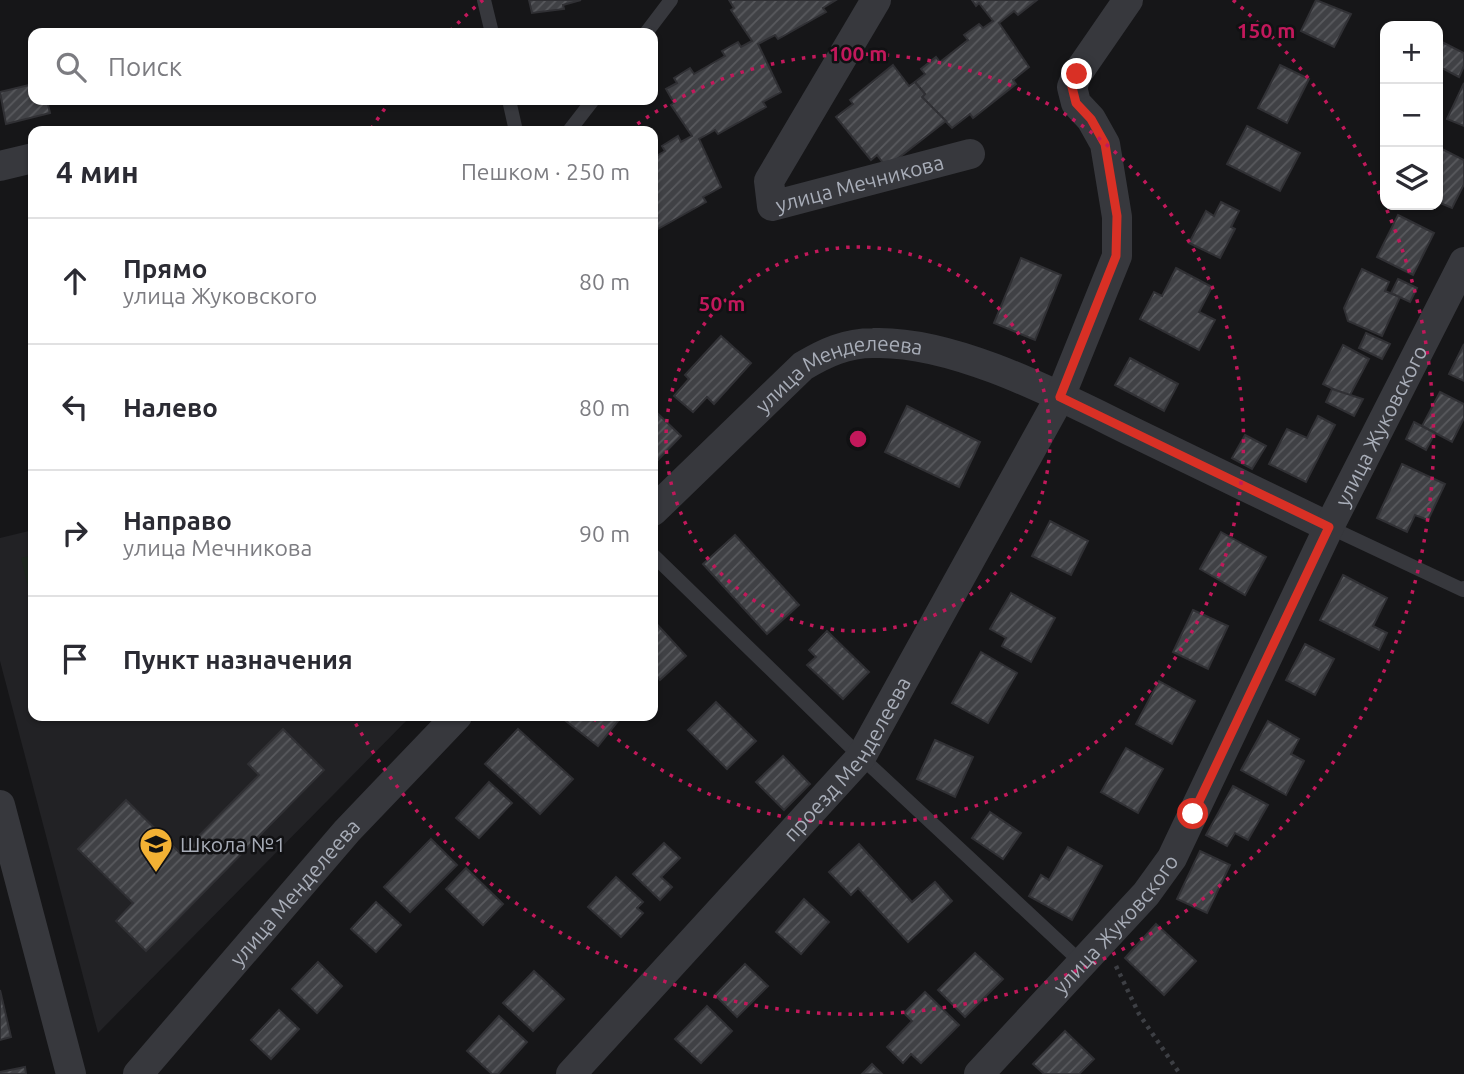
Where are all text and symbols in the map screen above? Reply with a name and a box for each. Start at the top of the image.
text: 150 m [1237,18,1295,42]
map controls [1380,21,1443,210]
button: + [1380,21,1443,84]
search box [28,28,658,105]
text: 100 m [829,41,887,65]
icon: search [52,48,90,86]
text: Поиск [108,52,182,81]
route end [1061,58,1092,89]
button: − [1380,84,1443,147]
button: layers [1380,147,1443,210]
street label: улица Мечникова [773,149,946,217]
text: 4 мин [56,155,139,189]
text: Пешком · 250 m [461,159,630,184]
text: Прямо [123,254,207,283]
icon: ahead [56,262,94,300]
text: 80 m [579,269,630,294]
text: улица Жуковского [123,283,317,308]
text: 50 m [699,291,745,315]
street label: улица Менделеева [750,331,925,418]
street label: улица Жуковского [1330,341,1432,510]
icon: left [56,388,94,426]
text: Налево [123,393,218,422]
text: 80 m [579,395,630,420]
centre of rings [846,427,870,451]
text: Направо [123,506,232,535]
icon: right [56,514,94,552]
text: 90 m [579,521,630,546]
text: улица Мечникова [123,535,312,560]
icon: arrive [56,640,94,678]
text: Пункт назначения [123,645,353,674]
street label: проезд Менделеева [778,672,915,846]
route start [1177,798,1208,829]
street label: улица Менделеева [225,814,364,970]
school or university icon: Школа №1 [137,825,175,874]
place label: Школа №1 [180,832,286,856]
street label: улица Жуковского [1048,850,1183,998]

